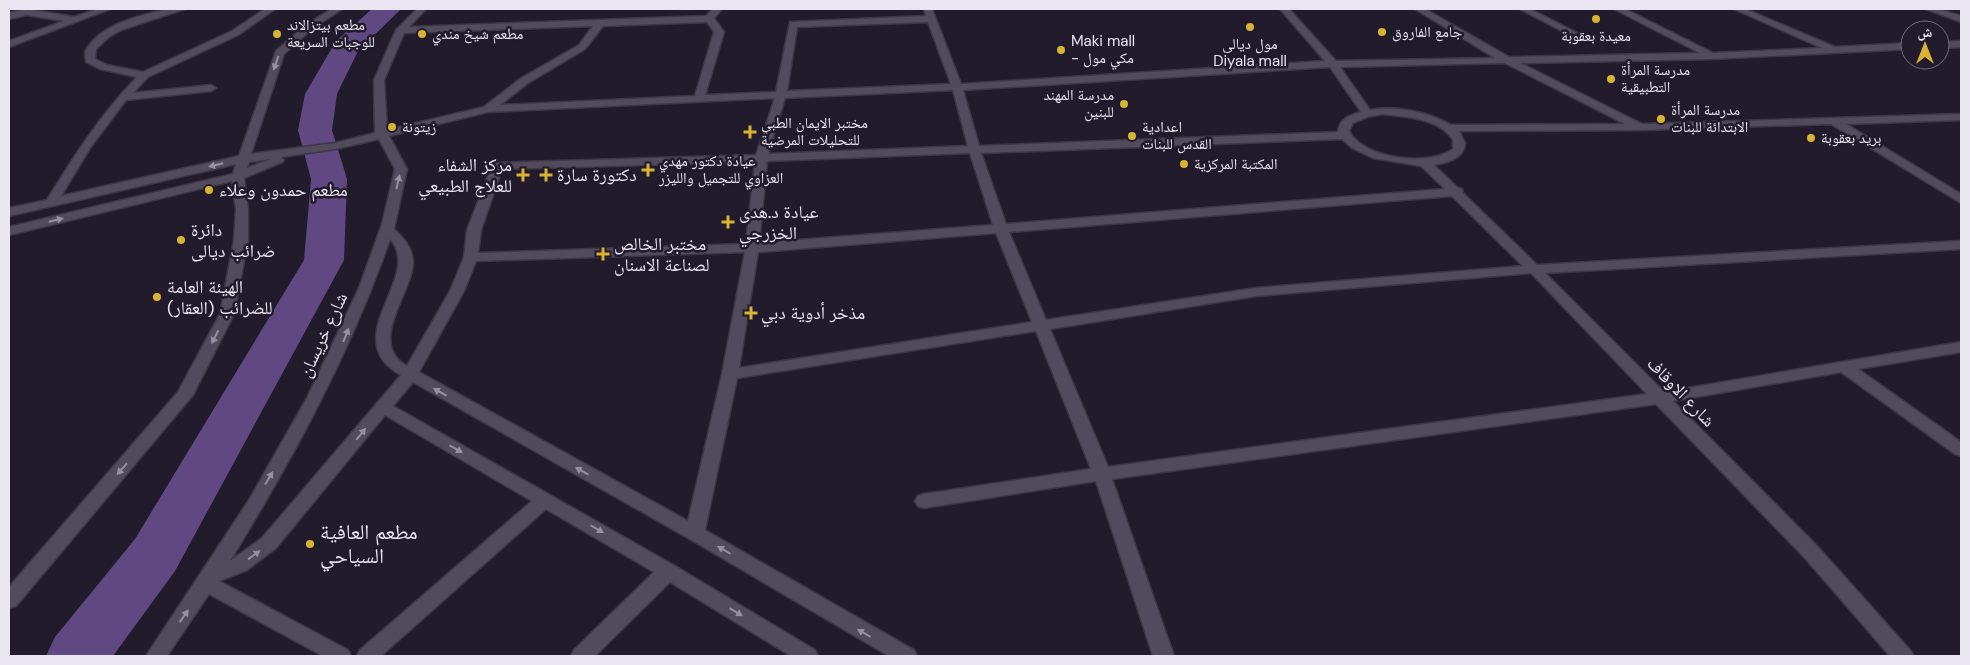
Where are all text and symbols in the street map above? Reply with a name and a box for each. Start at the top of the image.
marker: معيدة بعقوبة [1590,13,1602,25]
place label: مطعم بيتزالاند للوجبات السريعة [287,15,375,52]
north arrow [1900,20,1950,70]
marker: مول ديالى Diyala mall [1244,21,1256,33]
place label: جامع الفاروق [1392,22,1463,42]
text: ش [1918,23,1933,41]
place label: مطعم شيخ مندي [432,24,523,46]
marker: جامع الفاروق [1376,26,1388,38]
place label: معيدة بعقوبة [1561,26,1631,46]
marker: مطعم بيتزالاند للوجبات السريعة [271,28,283,40]
marker: مطعم شيخ مندي [416,28,428,40]
place label: Maki mall - مكي مول [1071,31,1135,70]
place label: مول ديالى Diyala mall [1213,34,1287,71]
marker: Maki mall - مكي مول [1055,44,1067,56]
one-way arrow [272,55,279,70]
place label: مدرسة المرأة التطبيقية [1621,60,1690,97]
marker: مدرسة المرأة التطبيقية [1605,73,1617,85]
place label: مدرسة المهند للبنين [1043,85,1114,122]
marker: مدرسة المهند للبنين [1118,98,1130,110]
place label: مدرسة المرأة الابتدائة للبنات [1671,100,1748,137]
place label: مختبر الايمان الطبي للتحليلات المرضية [761,113,868,150]
marker: مدرسة المرأة الابتدائة للبنات [1655,113,1667,125]
place label: زيتونة [402,117,436,137]
place label: اعدادية القدس للبنات [1142,117,1212,154]
marker: زيتونة [386,121,398,133]
marker: مختبر الايمان الطبي للتحليلات المرضية [743,125,757,139]
place label: بريد بعقوبة [1821,128,1882,148]
marker: اعدادية القدس للبنات [1126,130,1138,142]
marker: بريد بعقوبة [1805,132,1817,144]
place label: عيادة دكتور مهدي العزاوي للتجميل والليزر [658,151,783,190]
place label: مركز الشفاء للعلاج الطبيعي [418,153,512,201]
place label: المكتبة المركزية [1194,154,1278,174]
marker: المكتبة المركزية [1178,158,1190,170]
one-way arrow [208,161,223,169]
place label: دكتورة سارة [557,163,637,187]
marker: عيادة دكتور مهدي العزاوي للتجميل والليزر [641,163,655,177]
marker: مركز الشفاء للعلاج الطبيعي [516,168,530,182]
marker: دكتورة سارة [539,168,553,182]
one-way arrow [394,174,402,189]
place label: مطعم حمدون وعلاء [219,178,348,202]
marker: مطعم حمدون وعلاء [203,184,215,196]
place label: عيادة د.هدى الخزرجي [739,200,819,248]
marker: عيادة د.هدى الخزرجي [721,215,735,229]
one-way arrow [49,216,64,224]
place label: دائرة ضرائب ديالى [191,218,276,263]
place label: مختبر الخالص لصناعة الاسنان [614,232,709,277]
marker: دائرة ضرائب ديالى [175,234,187,246]
marker: مختبر الخالص لصناعة الاسنان [596,247,610,261]
place label: الهيئة العامة للضرائب (العقار) [167,275,273,320]
street label: شارع خريسان [293,289,353,381]
marker: الهيئة العامة للضرائب (العقار) [151,291,163,303]
place label: مذخر أدوية دبي [761,301,865,328]
marker: مذخر أدوية دبي [745,307,757,319]
one-way arrow [343,328,351,342]
one-way arrow [211,330,219,344]
street label: شارع الاوقاف [1642,352,1720,432]
one-way arrow [433,388,447,396]
one-way arrow [355,428,366,441]
one-way arrow [449,444,462,453]
one-way arrow [116,462,128,474]
one-way arrow [575,467,590,475]
one-way arrow [265,472,274,485]
place label: مطعم العافية السياحي [320,518,417,572]
one-way arrow [590,525,603,534]
marker: مطعم العافية السياحي [304,538,316,550]
one-way arrow [717,546,730,555]
one-way arrow [247,550,260,561]
one-way arrow [730,608,743,617]
one-way arrow [179,609,188,623]
one-way arrow [858,628,871,637]

